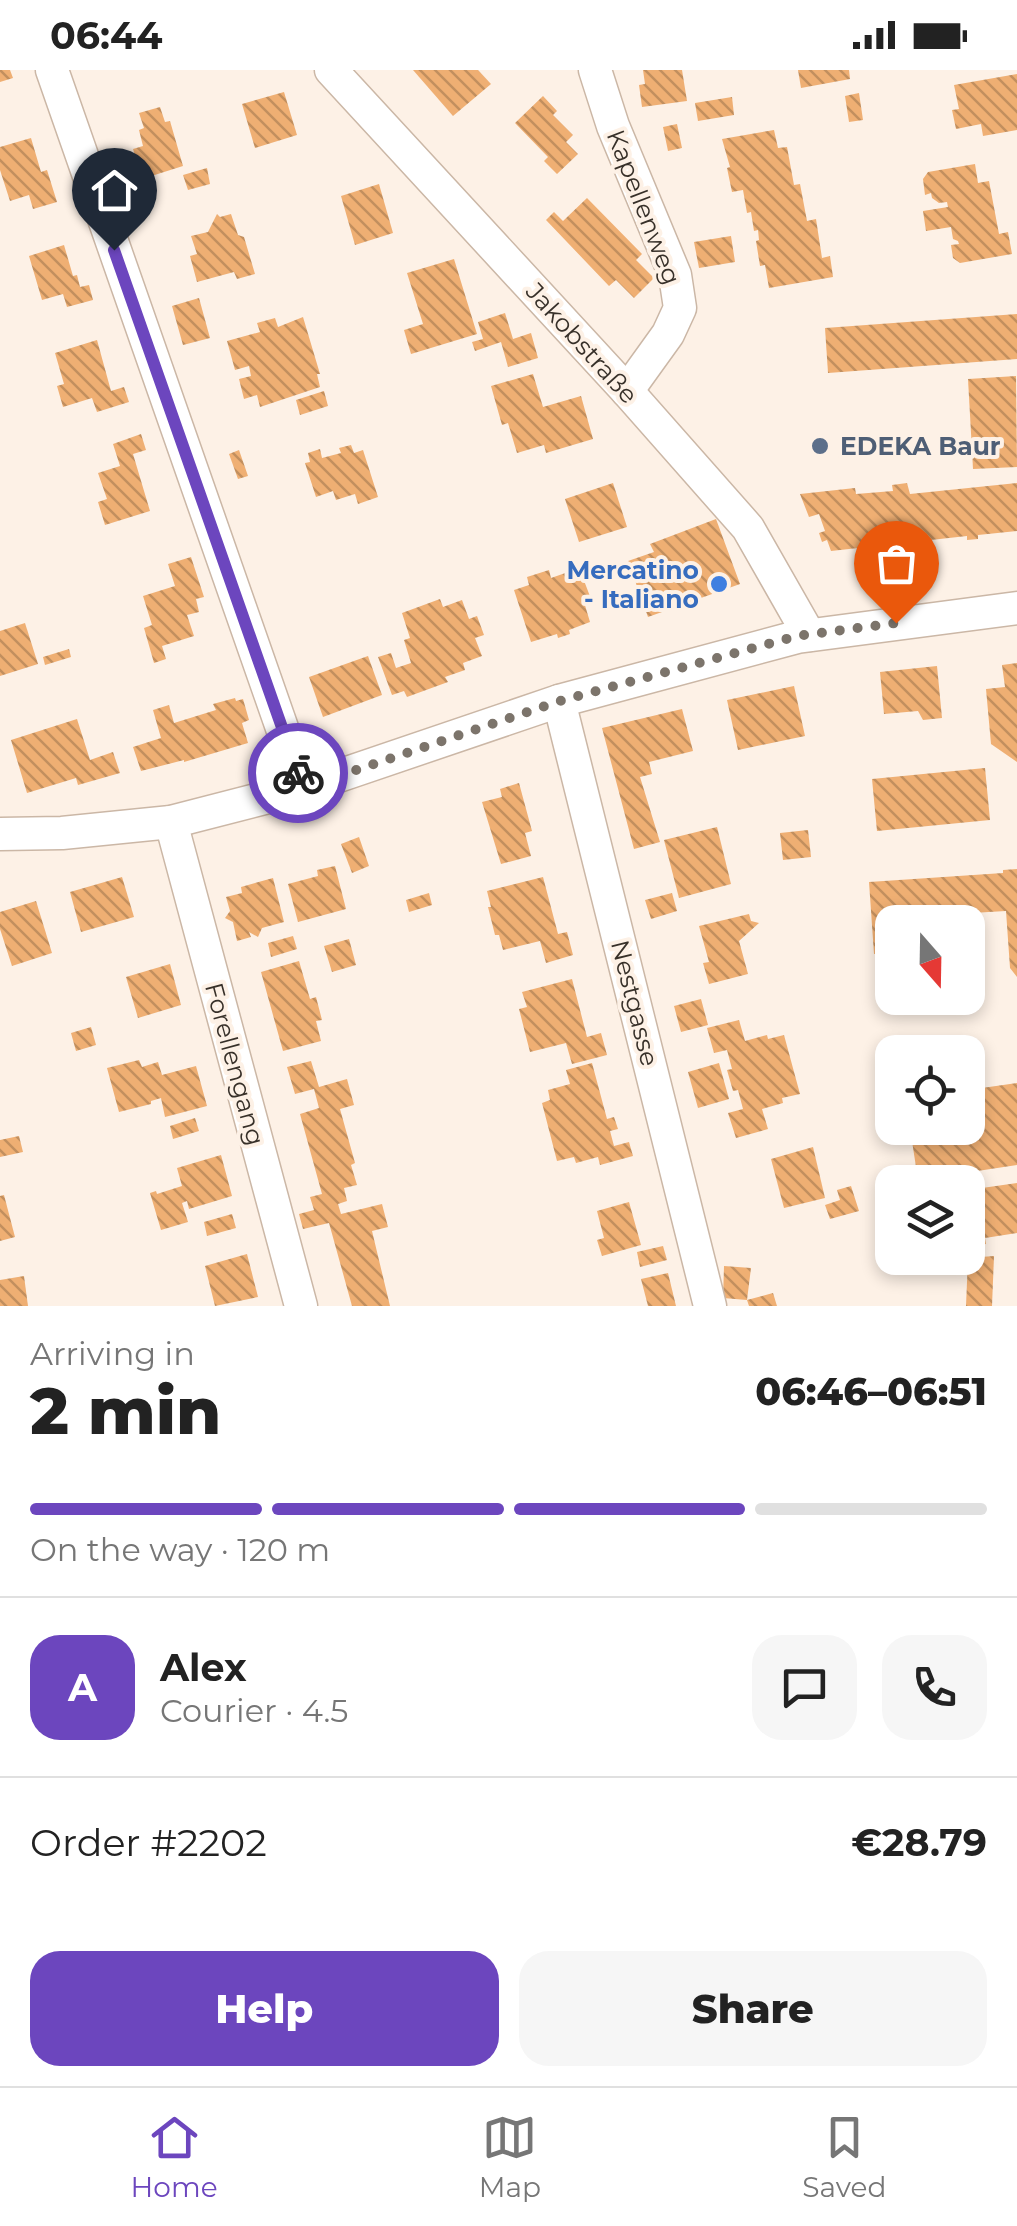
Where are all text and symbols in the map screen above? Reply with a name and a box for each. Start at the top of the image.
text: 06:44 [50,12,162,59]
street label: Kapellenweg [601,125,687,289]
pin [72,148,157,251]
icon: home [87,163,142,218]
street label: Jakobstraße [519,276,644,410]
place label: EDEKA Baur [840,431,1001,461]
marker: EDEKA Baur [809,435,831,457]
pin [854,521,939,624]
icon: bag [869,536,924,591]
place label: Mercatino - Italiano [566,555,699,614]
marker: Mercatino - Italiano [708,573,730,595]
courier [248,723,348,823]
icon: bike [271,746,326,801]
north arrow [875,905,985,1015]
map controls [875,905,985,1275]
street label: Nestgasse [605,937,665,1069]
street label: Forellengang [199,979,271,1149]
button: locate [875,1035,985,1145]
button: layers [875,1165,985,1275]
text: Arriving in [30,1334,195,1373]
text: 06:46–06:51 [755,1368,987,1415]
text: 2 min [30,1371,221,1450]
text: On the way · 120 m [30,1530,330,1569]
button: chat [752,1635,857,1740]
button: phone [882,1635,987,1740]
text: Alex [160,1644,247,1691]
text: A [68,1664,97,1711]
text: Courier · 4.5 [160,1691,348,1730]
text: Order #2202 [30,1819,267,1866]
text: €28.79 [851,1819,987,1866]
button: Help [30,1951,499,2066]
button: Share [519,1951,987,2066]
tab: Home [131,2110,218,2204]
tab: Map [479,2110,541,2204]
tab: Saved [802,2110,886,2204]

